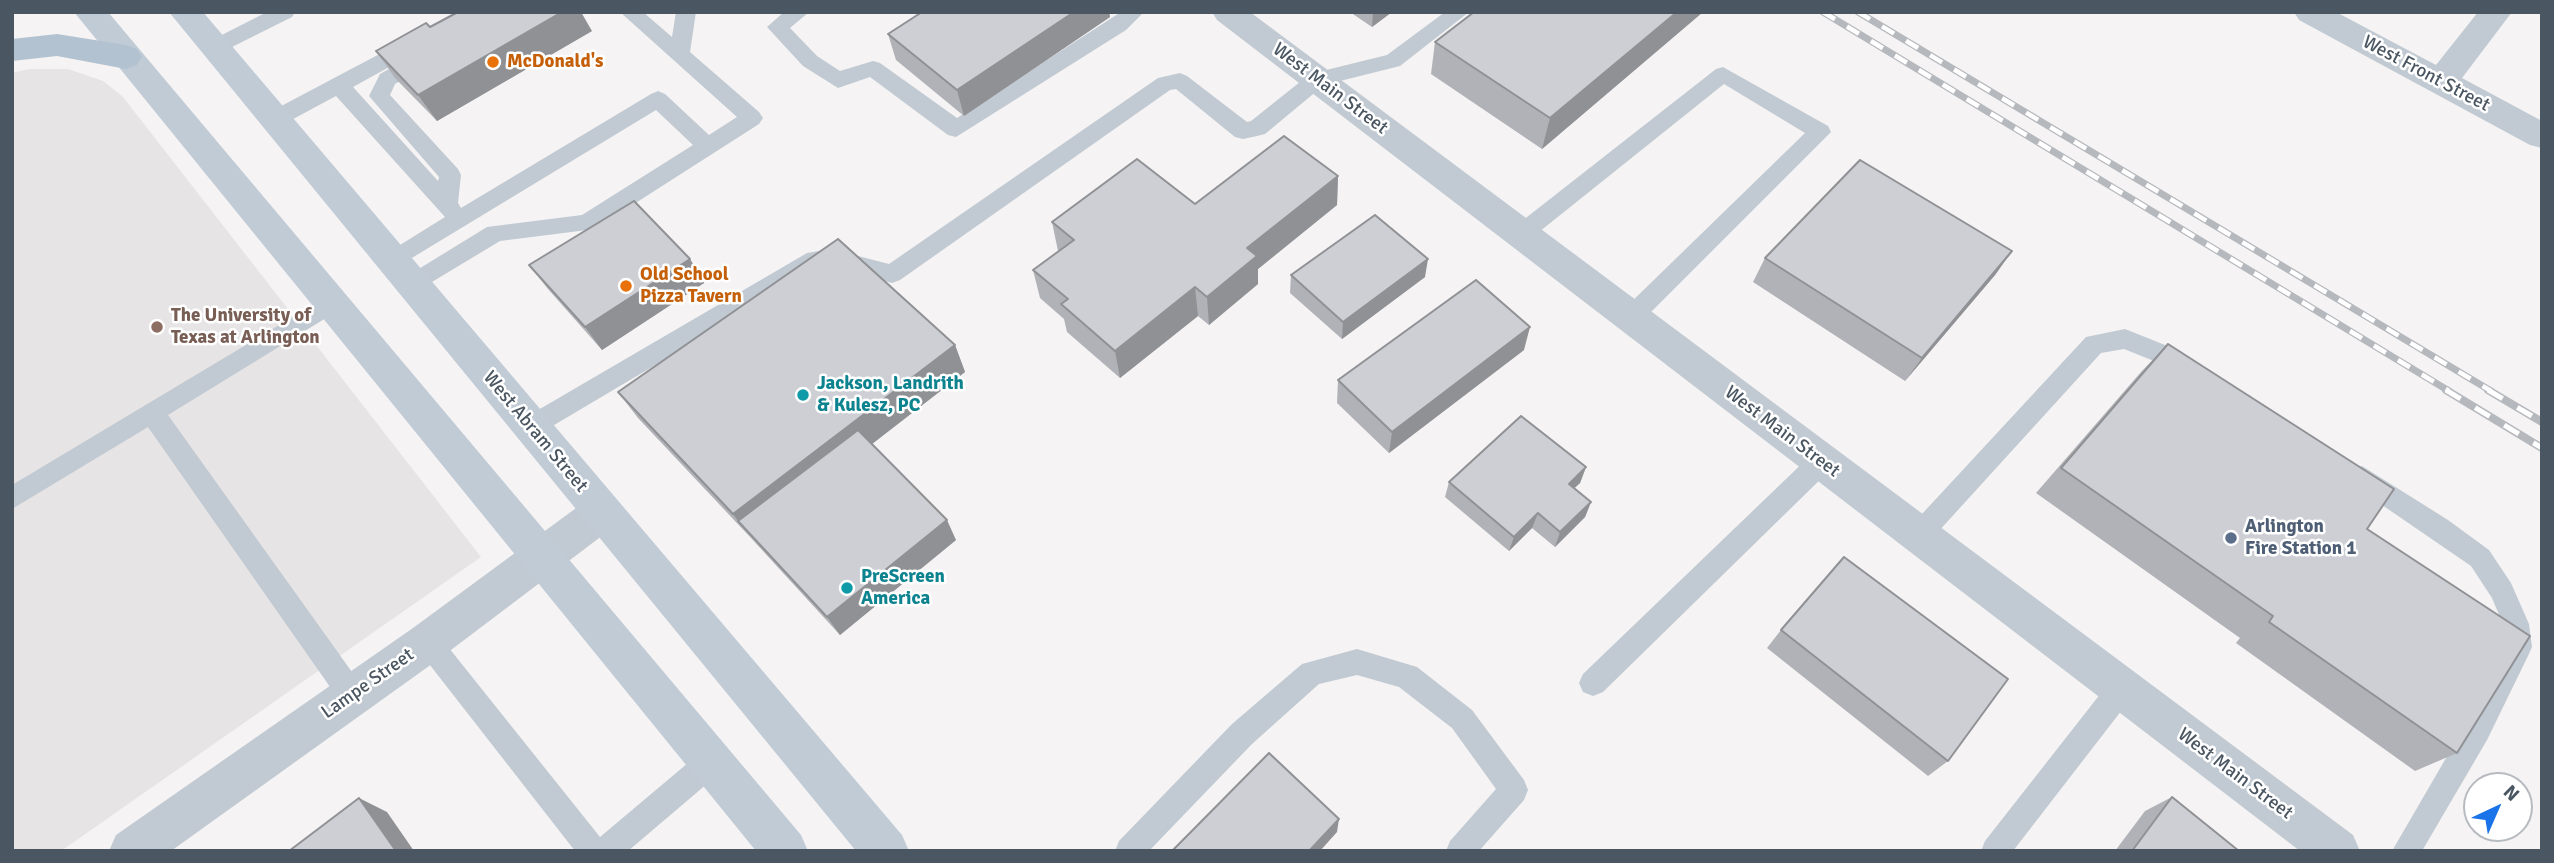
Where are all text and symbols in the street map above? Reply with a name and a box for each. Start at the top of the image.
street label: West Front Street [2359,31,2493,117]
street label: West Main Street [1268,38,1392,140]
place label: McDonald's [507,51,603,73]
marker: McDonald's [485,54,501,70]
place label: Old School Pizza Tavern [640,264,742,308]
marker: Old School Pizza Tavern [618,278,634,294]
place label: The University of Texas at Arlington [171,305,320,349]
marker: The University of Texas at Arlington [149,319,165,335]
street label: West Abram Street [478,367,592,497]
place label: Jackson, Landrith & Kulesz, PC [817,373,964,417]
street label: West Main Street [1720,381,1844,483]
marker: Jackson, Landrith & Kulesz, PC [795,387,811,403]
place label: Arlington Fire Station 1 [2245,516,2357,560]
marker: Arlington Fire Station 1 [2223,530,2239,546]
place label: PreScreen America [861,566,945,610]
marker: PreScreen America [839,580,855,596]
street label: Lampe Street [317,644,419,724]
street label: West Main Street [2173,723,2297,825]
north arrow [2463,772,2533,842]
text: N [2498,780,2524,807]

